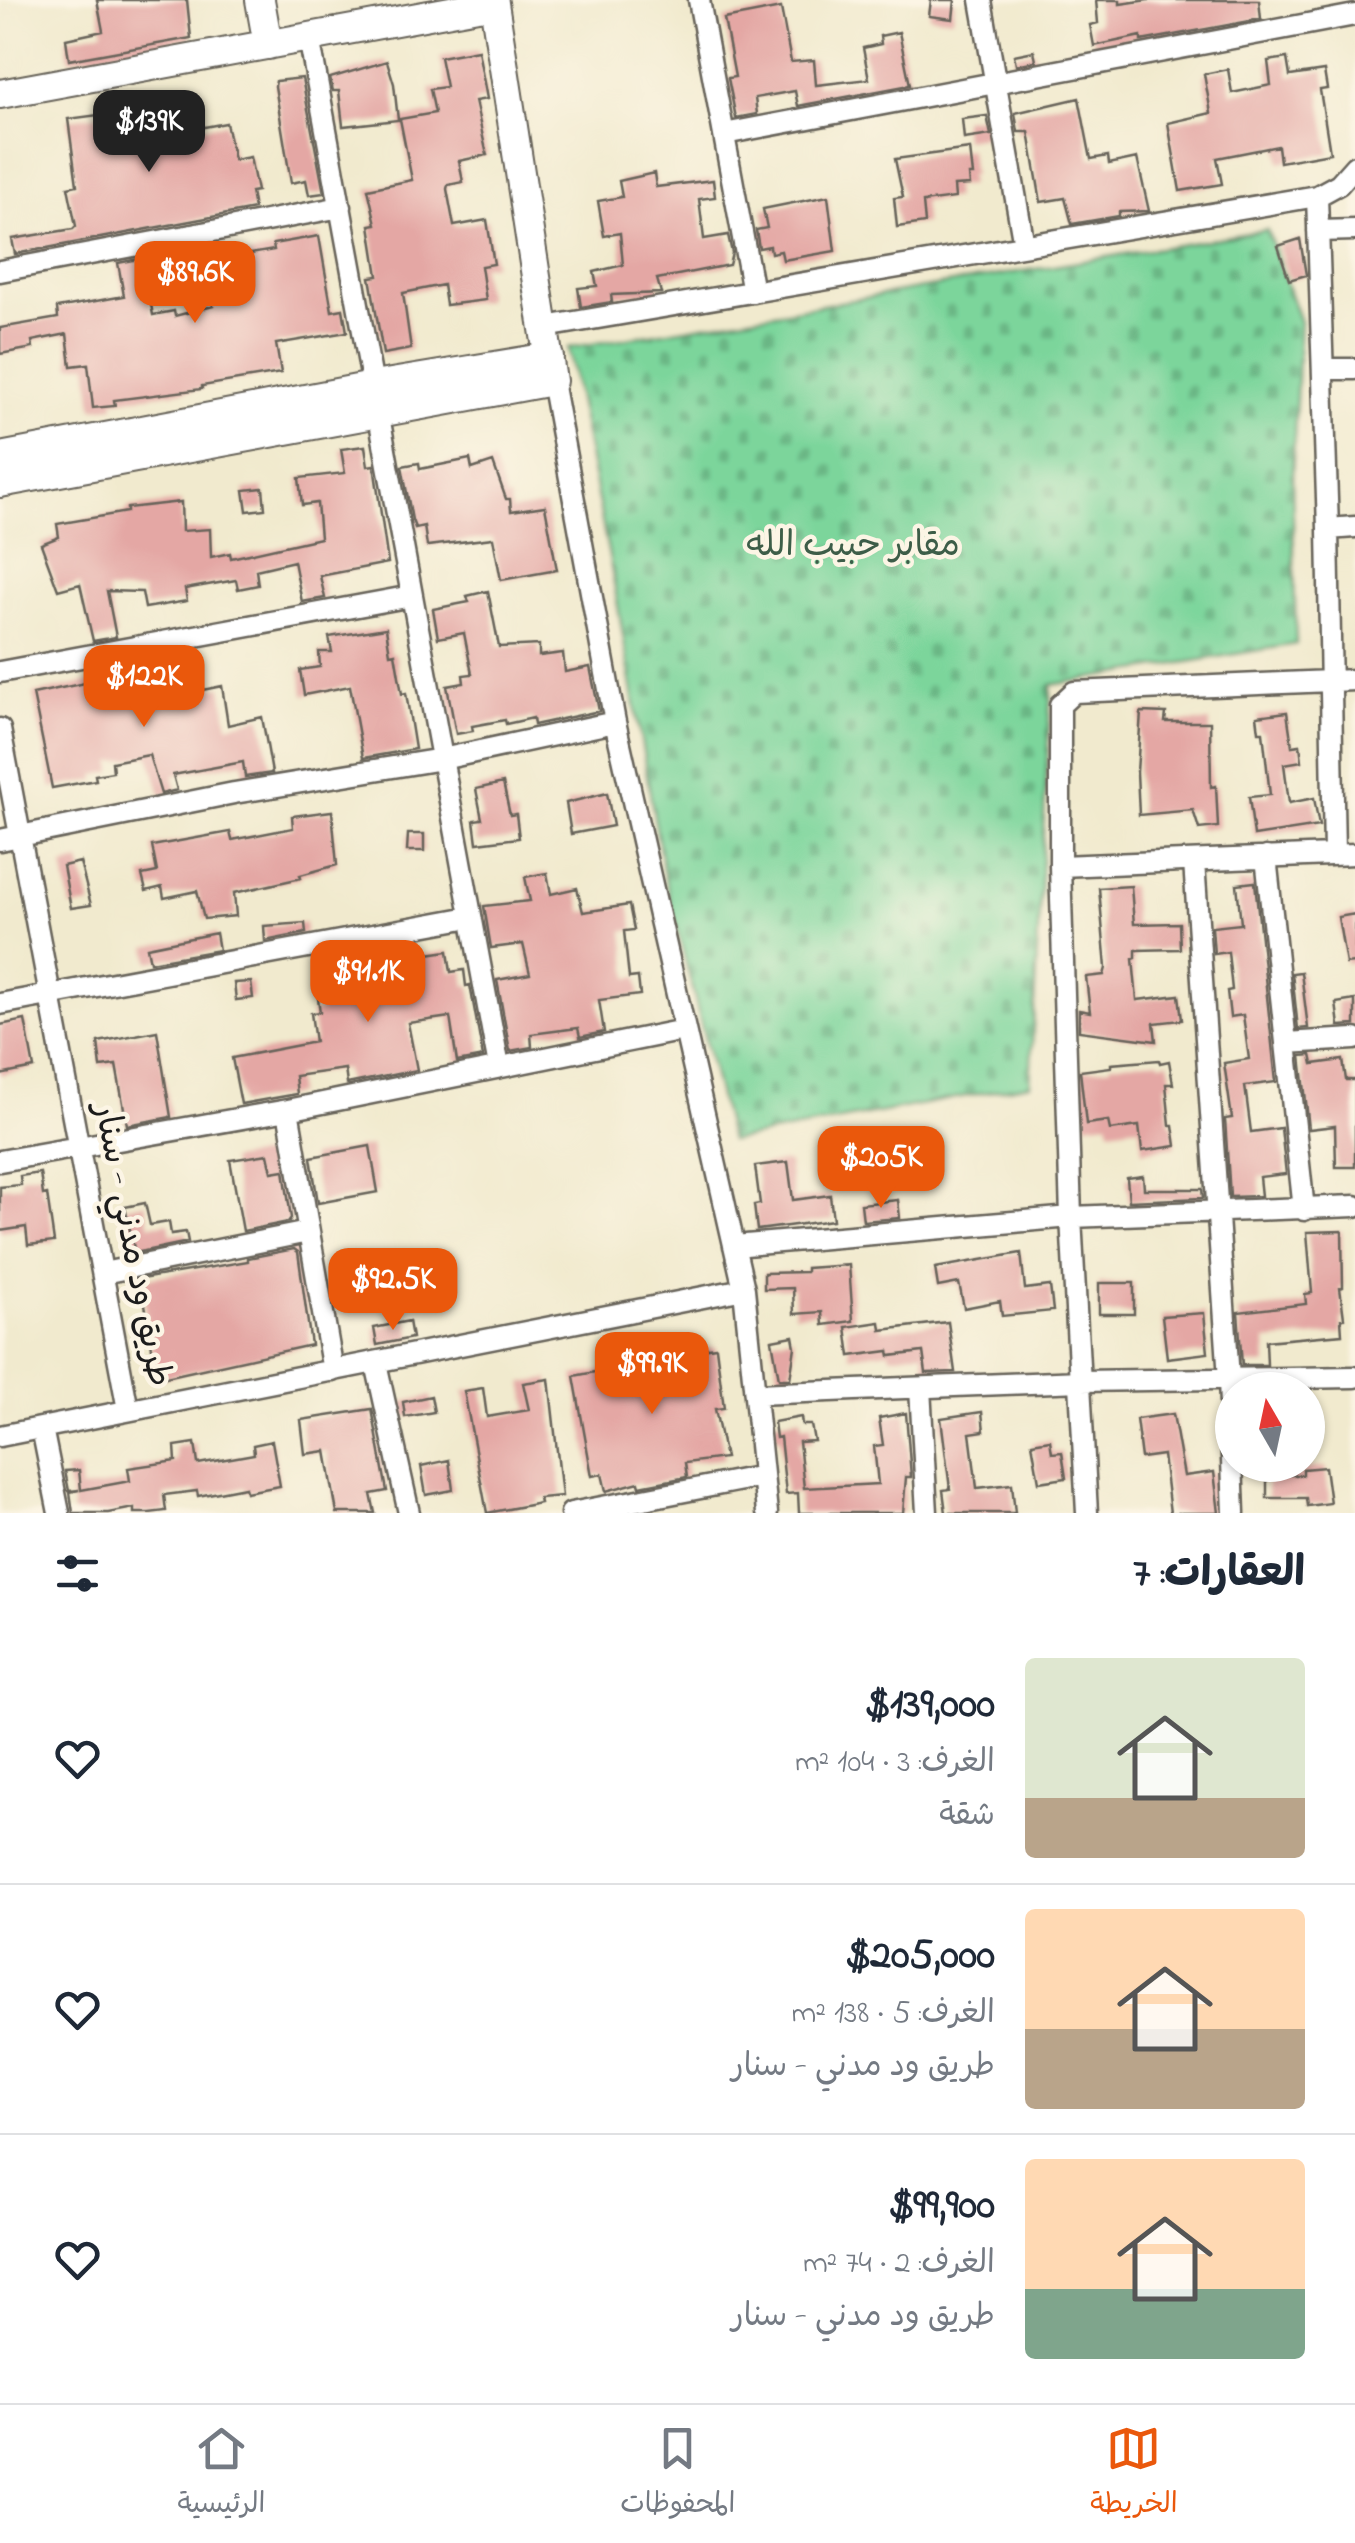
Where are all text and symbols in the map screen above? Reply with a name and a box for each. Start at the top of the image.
pin: $139K [79,90,219,175]
text: $139K [115,99,183,146]
pin: $89.6K [114,241,276,326]
text: $89.6K [156,250,234,297]
park label: مقابر حبيب الله [746,521,960,572]
pin: $122K [74,645,214,730]
text: $122K [106,654,182,701]
pin: $91.1K [287,940,449,1025]
text: $91.1K [332,949,404,996]
street label: طريق ود مدني - سنار [76,1096,184,1392]
pin: $205K [811,1126,951,1211]
text: $205K [840,1135,922,1182]
pin: $92.5K [312,1248,474,1333]
text: $92.5K [350,1257,436,1304]
pin: $99.9K [571,1332,733,1417]
text: $99.9K [617,1341,687,1388]
north arrow [1215,1372,1325,1482]
map controls [1215,1372,1325,1482]
text: العقارات: 7 [1133,1544,1305,1605]
icon: filters [50,1546,105,1601]
text: $139,000 [865,1675,995,1736]
icon: home [1105,1698,1225,1818]
icon: heart [50,1731,105,1786]
text: الغرف: 3 · 104 m² [795,1740,995,1787]
text: شقة [939,1793,995,1840]
text: $205,000 [845,1926,995,1987]
icon: home [1105,1949,1225,2069]
icon: heart [50,1982,105,2037]
text: الغرف: 5 · 138 m² [792,1991,995,2038]
text: طريق ود مدني - سنار [731,2044,995,2091]
text: $99,900 [888,2176,995,2237]
icon: home [1105,2199,1225,2319]
icon: heart [50,2232,105,2287]
text: الغرف: 2 · 74 m² [803,2241,995,2288]
text: طريق ود مدني - سنار [731,2294,995,2341]
tab: الرئيسية [177,2421,265,2527]
tab: المحفوظات [620,2421,735,2527]
tab: الخريطة [1090,2421,1178,2527]

